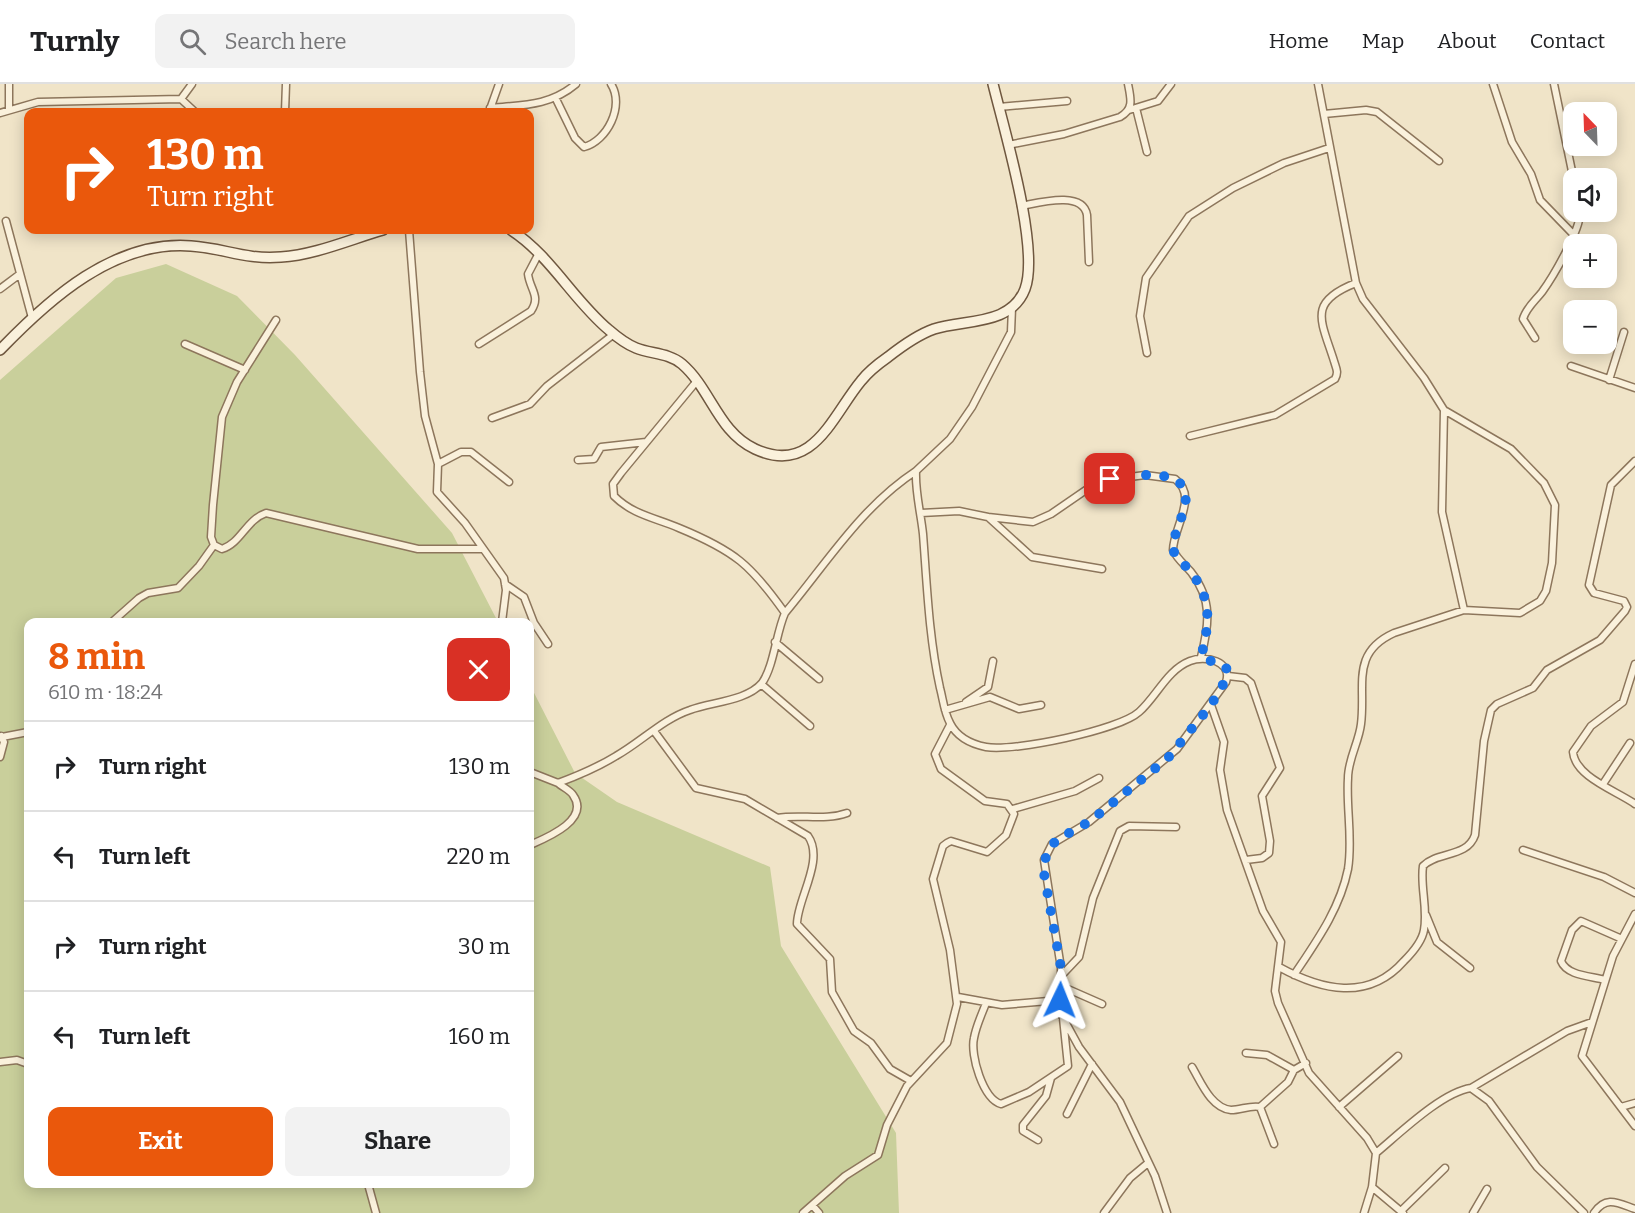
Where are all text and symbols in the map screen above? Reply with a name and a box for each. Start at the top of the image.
search box [155,14,575,68]
text: Turnly [30,25,119,58]
icon: search [176,25,209,58]
text: Search here [224,28,347,55]
text: Home [1269,28,1329,54]
text: Map [1362,28,1404,54]
text: About [1437,28,1497,54]
text: Contact [1530,28,1605,54]
north arrow [1563,102,1617,156]
map controls [1563,102,1617,354]
text: 130 m [147,130,264,180]
icon: right [48,132,126,210]
button: sound [1563,168,1617,222]
text: Turn right [147,181,274,213]
button: + [1563,234,1617,288]
button: − [1563,300,1617,354]
pin [1084,453,1135,504]
icon: arrive [1093,462,1126,495]
text: 8 min [48,635,145,679]
button: close [447,638,510,701]
text: 610 m · 18:24 [48,680,163,704]
icon: right [48,750,81,783]
text: Turn right [99,753,207,780]
text: 130 m [449,753,510,780]
icon: left [48,840,81,873]
text: Turn left [99,843,191,870]
text: 220 m [447,843,510,870]
icon: right [48,930,81,963]
text: Turn right [99,933,207,960]
text: 30 m [458,933,510,960]
position arrow [1028,968,1092,1032]
icon: left [48,1020,81,1053]
text: Turn left [99,1023,191,1050]
text: 160 m [449,1023,510,1050]
button: Exit [48,1107,273,1176]
button: Share [285,1107,510,1176]

